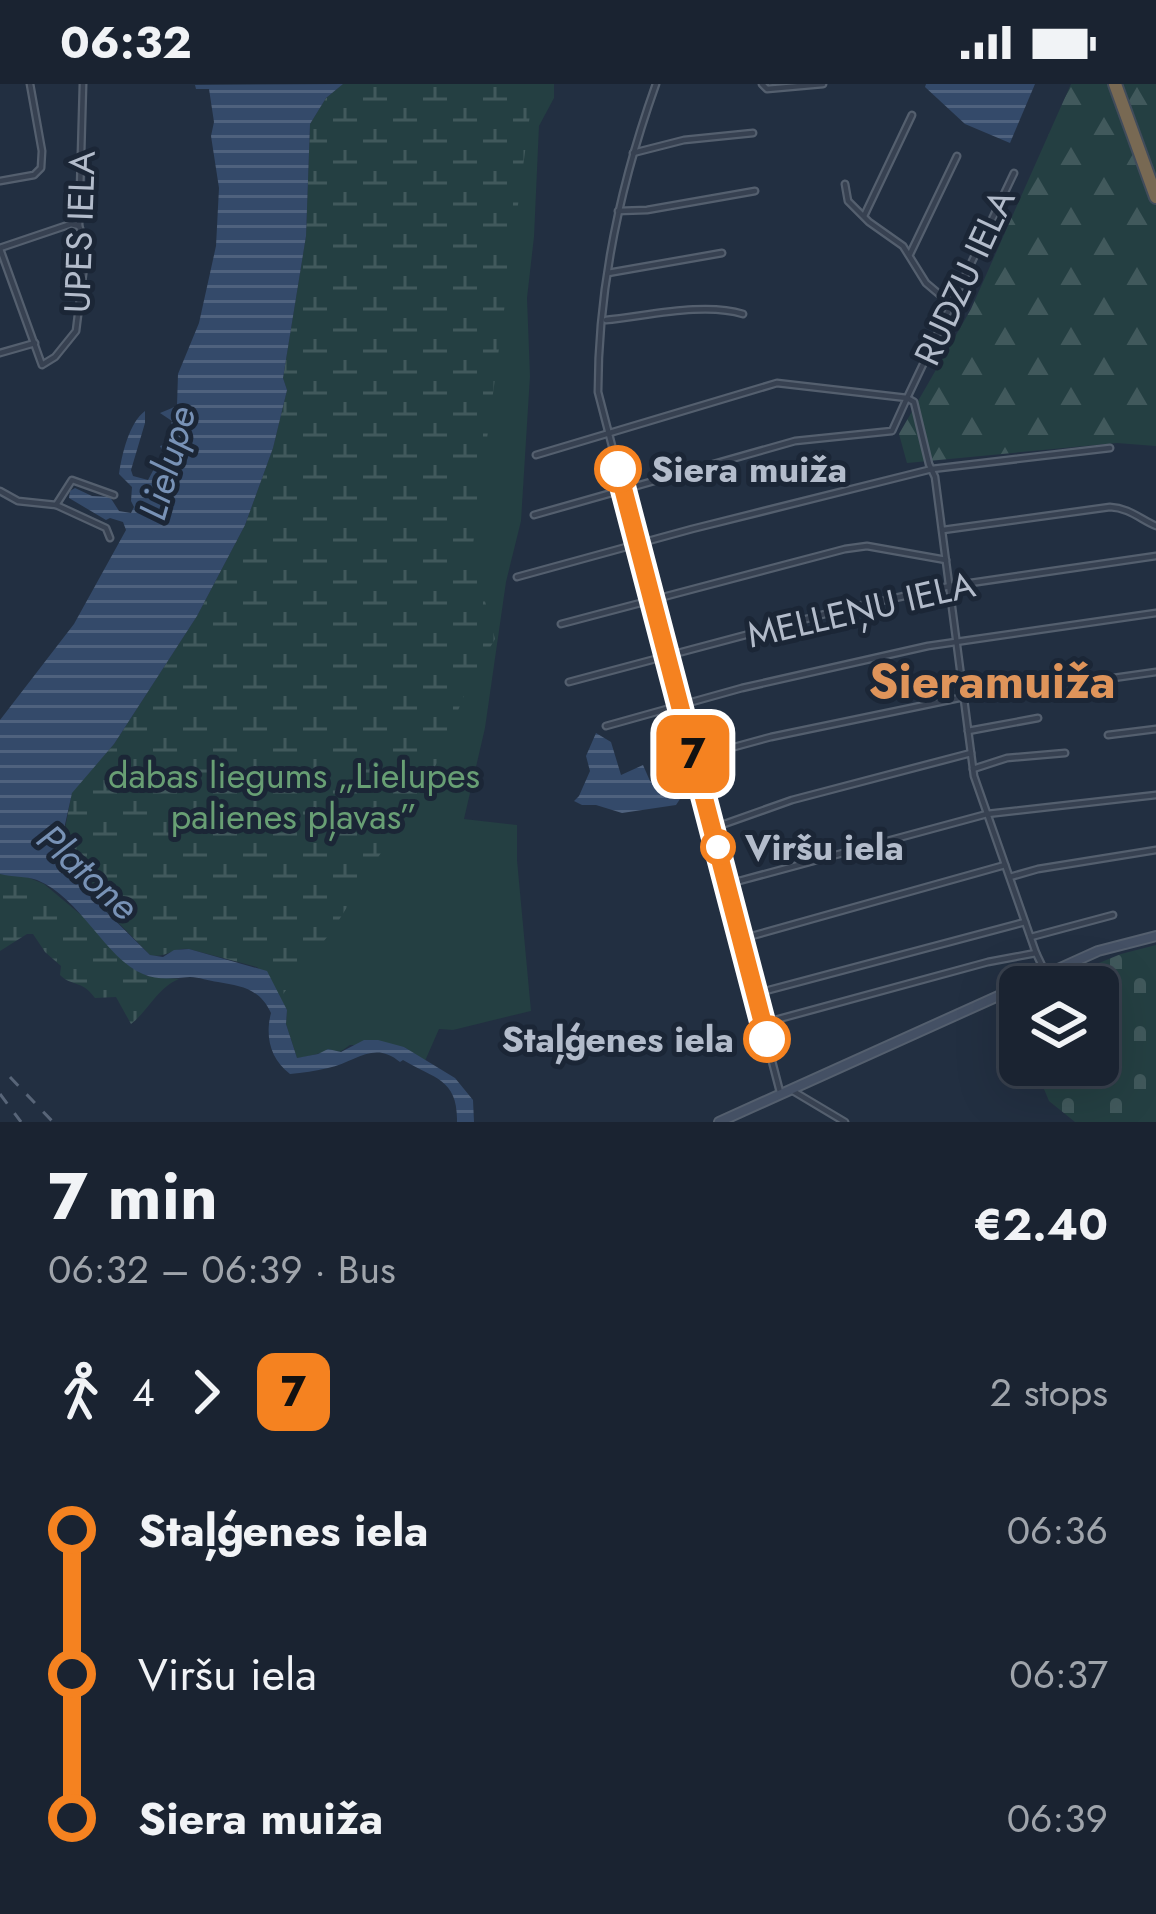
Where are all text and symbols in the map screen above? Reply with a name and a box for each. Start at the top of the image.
text: 06:32 [60,10,192,75]
street label: UPES IELA [50,150,108,314]
street label: RUDZU IELA [901,180,1028,374]
water label: Lielupe [124,399,211,527]
place label: Siera muiža [651,443,847,495]
marker: Siera muiža [596,447,640,491]
street label: MELLEŅU IELA [742,558,980,660]
district label: Sieramuiža [868,647,1116,716]
line badge: 7 [654,715,732,793]
text: 7 [680,723,706,784]
park label: dabas liegums „Lielupes palienes pļavas” [108,749,480,842]
water label: Platone [24,811,152,934]
place label: Viršu iela [744,821,904,873]
marker: Viršu iela [702,831,734,863]
map controls [999,966,1119,1086]
button: layers [999,966,1119,1086]
place label: Staļģenes iela [502,1013,734,1065]
marker: Staļģenes iela [745,1017,789,1061]
text: 7 min [48,1148,218,1244]
text: €2.40 [973,1192,1108,1257]
text: 06:32 – 06:39 · Bus [48,1241,396,1298]
icon: walk [48,1359,114,1425]
icon: forward [173,1359,239,1425]
text: 7 [281,1361,306,1422]
text: 4 [132,1364,155,1421]
text: 2 stops [990,1364,1108,1421]
text: Staļģenes iela [138,1498,429,1563]
text: 06:36 [1007,1502,1108,1559]
text: Viršu iela [138,1642,317,1707]
text: 06:37 [1009,1646,1108,1703]
text: Siera muiža [138,1786,383,1851]
text: 06:39 [1007,1790,1108,1847]

